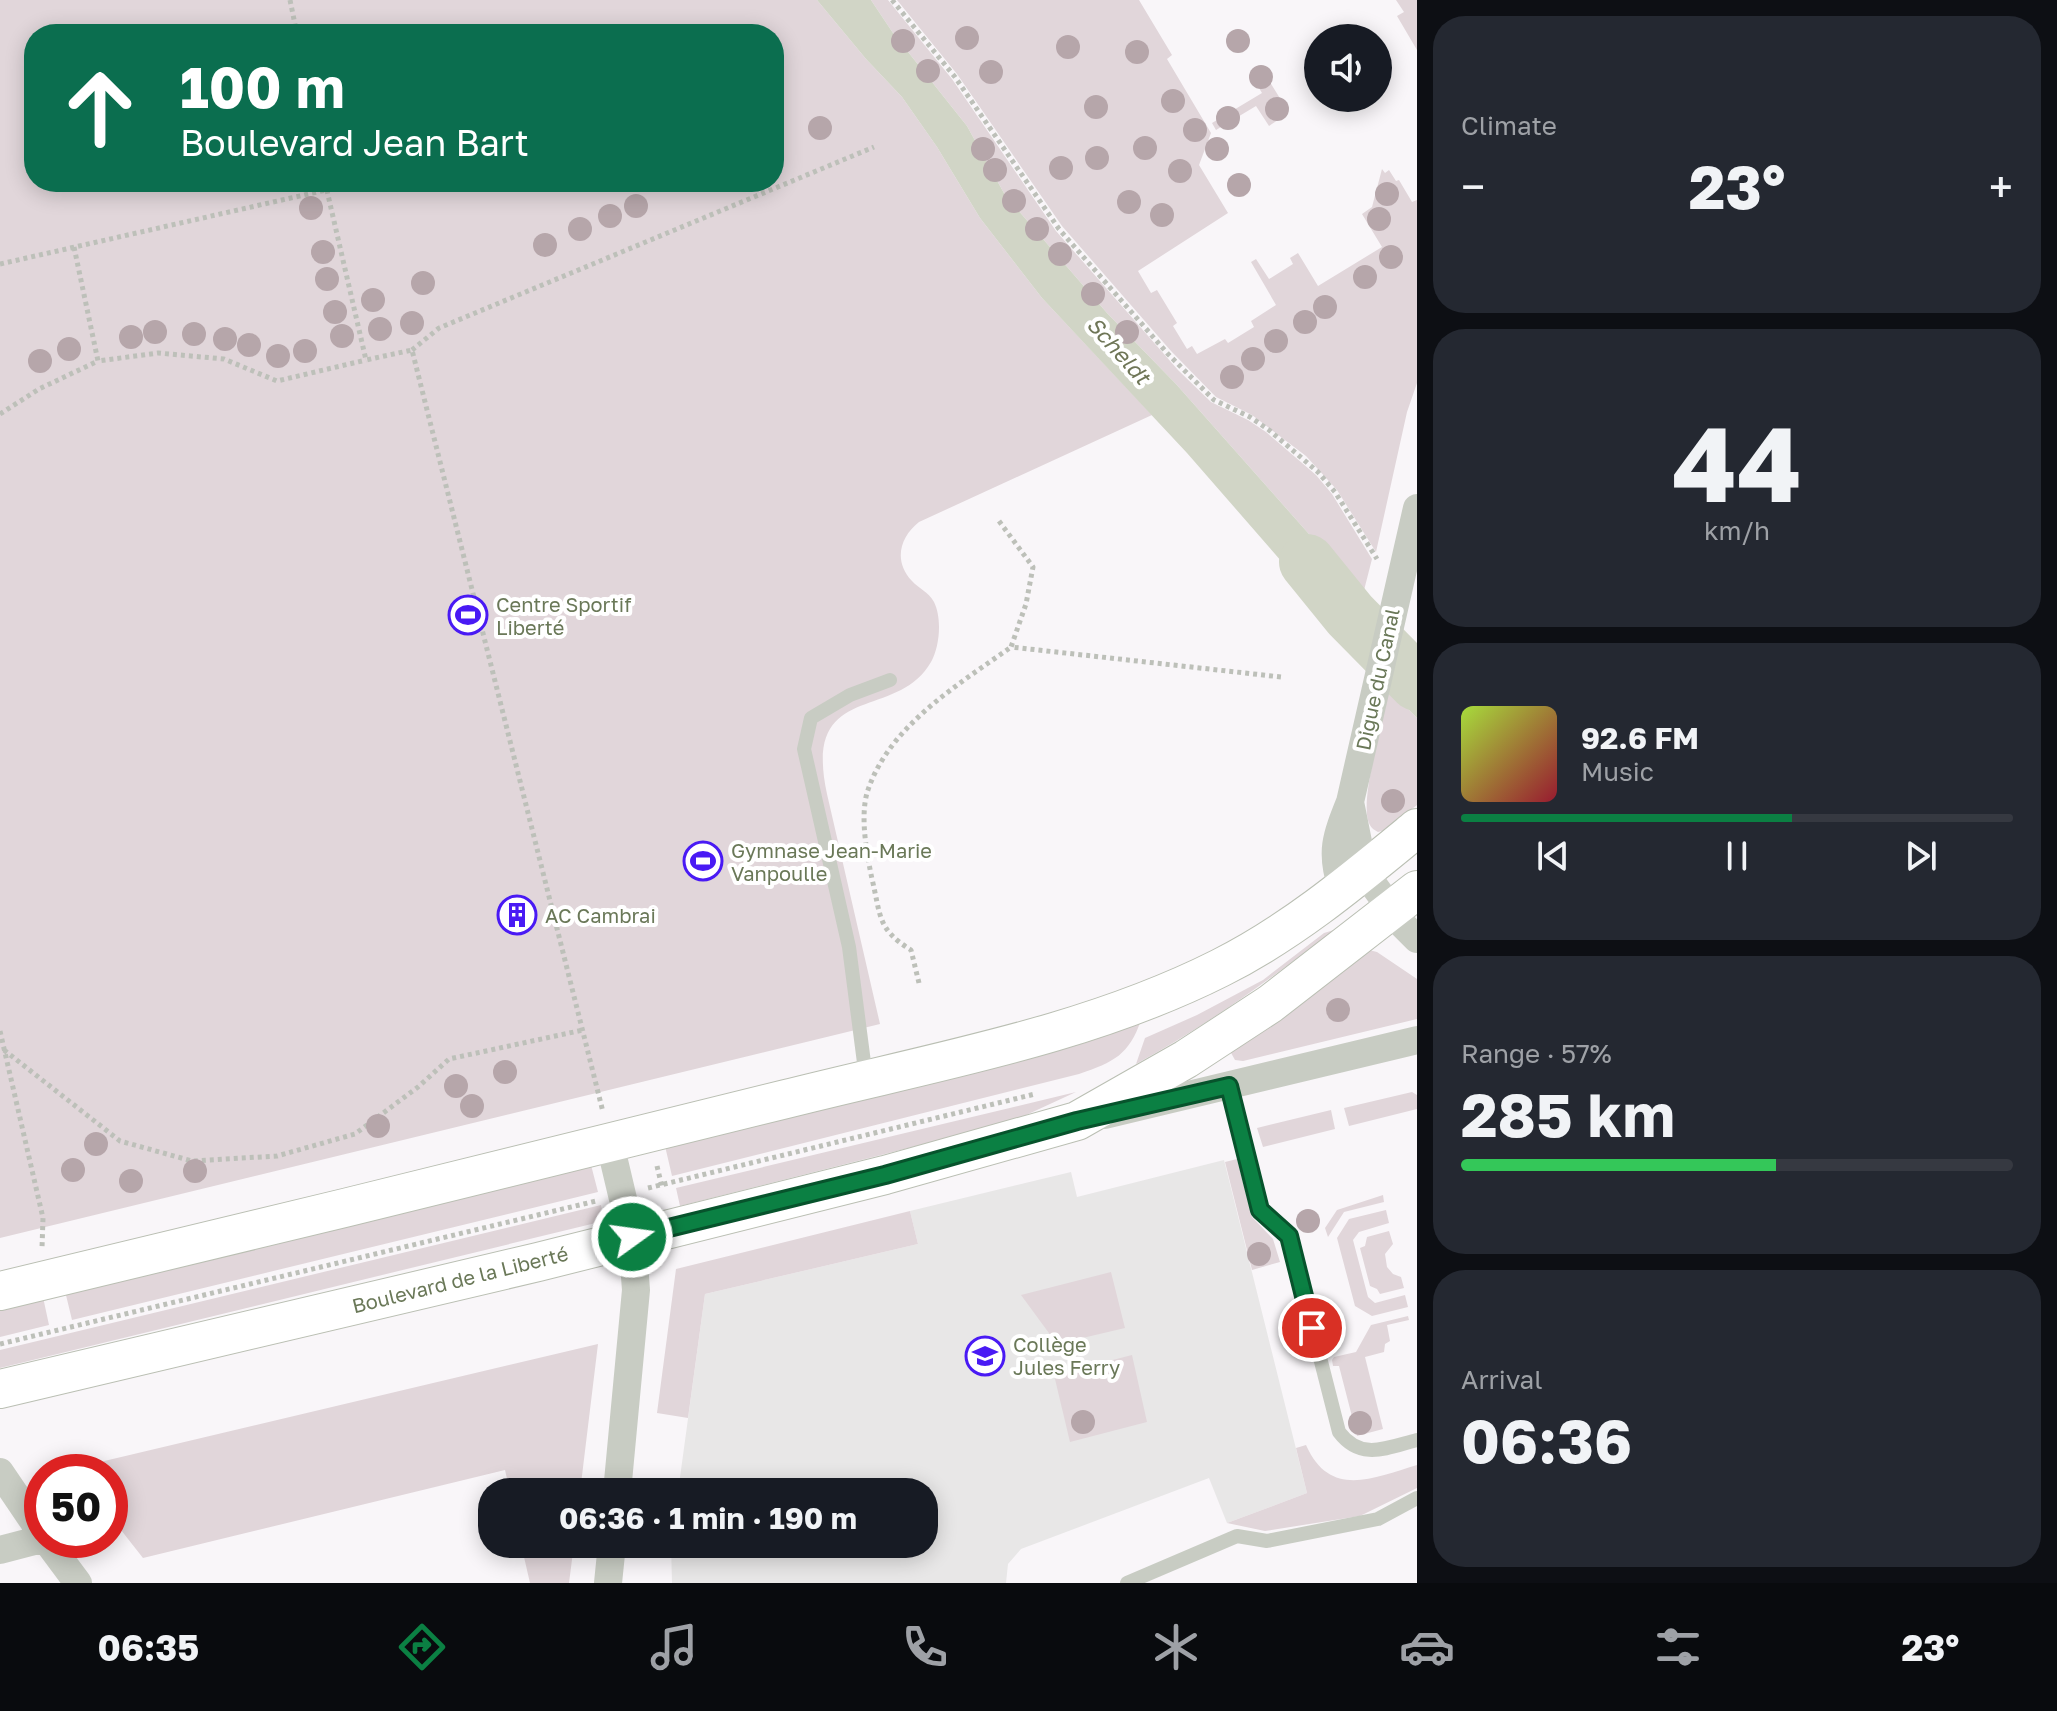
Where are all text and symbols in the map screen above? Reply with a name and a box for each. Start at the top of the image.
map controls [1304,24,1392,112]
button: sound [1304,24,1392,112]
text: 100 m [180,53,345,120]
icon: ahead [48,56,152,160]
text: Climate [1461,110,1557,141]
text: Boulevard Jean Bart [180,121,529,164]
text: 23° [1689,150,1785,222]
text: − [1461,160,1485,213]
text: + [1989,160,2013,213]
water label: Scheldt [1082,311,1158,391]
text: 44 [1672,400,1802,525]
text: km/h [1704,515,1770,546]
place label: Centre Sportif Liberté [496,592,631,639]
sports icon: Centre Sportif Liberté [447,594,489,636]
street label: Digue du Canal [1350,606,1404,752]
text: 92.6 FM [1581,720,1699,756]
text: Music [1581,756,1654,787]
icon: previous [1531,834,1575,878]
icon: pause [1715,834,1759,878]
icon: next [1899,834,1943,878]
place label: Gymnase Jean-Marie Vanpoulle [731,838,932,885]
sports icon: Gymnase Jean-Marie Vanpoulle [682,840,724,882]
building icon: AC Cambrai [496,894,538,936]
place label: AC Cambrai [545,903,656,927]
text: Range · 57% [1461,1038,1612,1069]
text: 285 km [1461,1078,1675,1150]
position arrow [590,1195,674,1279]
street label: Boulevard de la Liberté [350,1241,570,1317]
pin [1278,1294,1346,1362]
icon: arrive [1290,1306,1334,1350]
place label: Collège Jules Ferry [1013,1332,1120,1379]
school or university icon: Collège Jules Ferry [964,1335,1006,1377]
text: Arrival [1461,1364,1542,1395]
text: 06:36 [1461,1404,1632,1476]
speed limit sign: 50 [24,1454,128,1558]
text: 06:36 · 1 min · 190 m [559,1500,857,1536]
icon: directions [394,1619,450,1675]
icon: music [646,1619,702,1675]
icon: phone [897,1619,953,1675]
icon: climate [1148,1619,1204,1675]
icon: car [1399,1619,1455,1675]
icon: filters [1650,1619,1706,1675]
text: 06:35 [98,1626,199,1669]
text: 23° [1901,1626,1959,1669]

